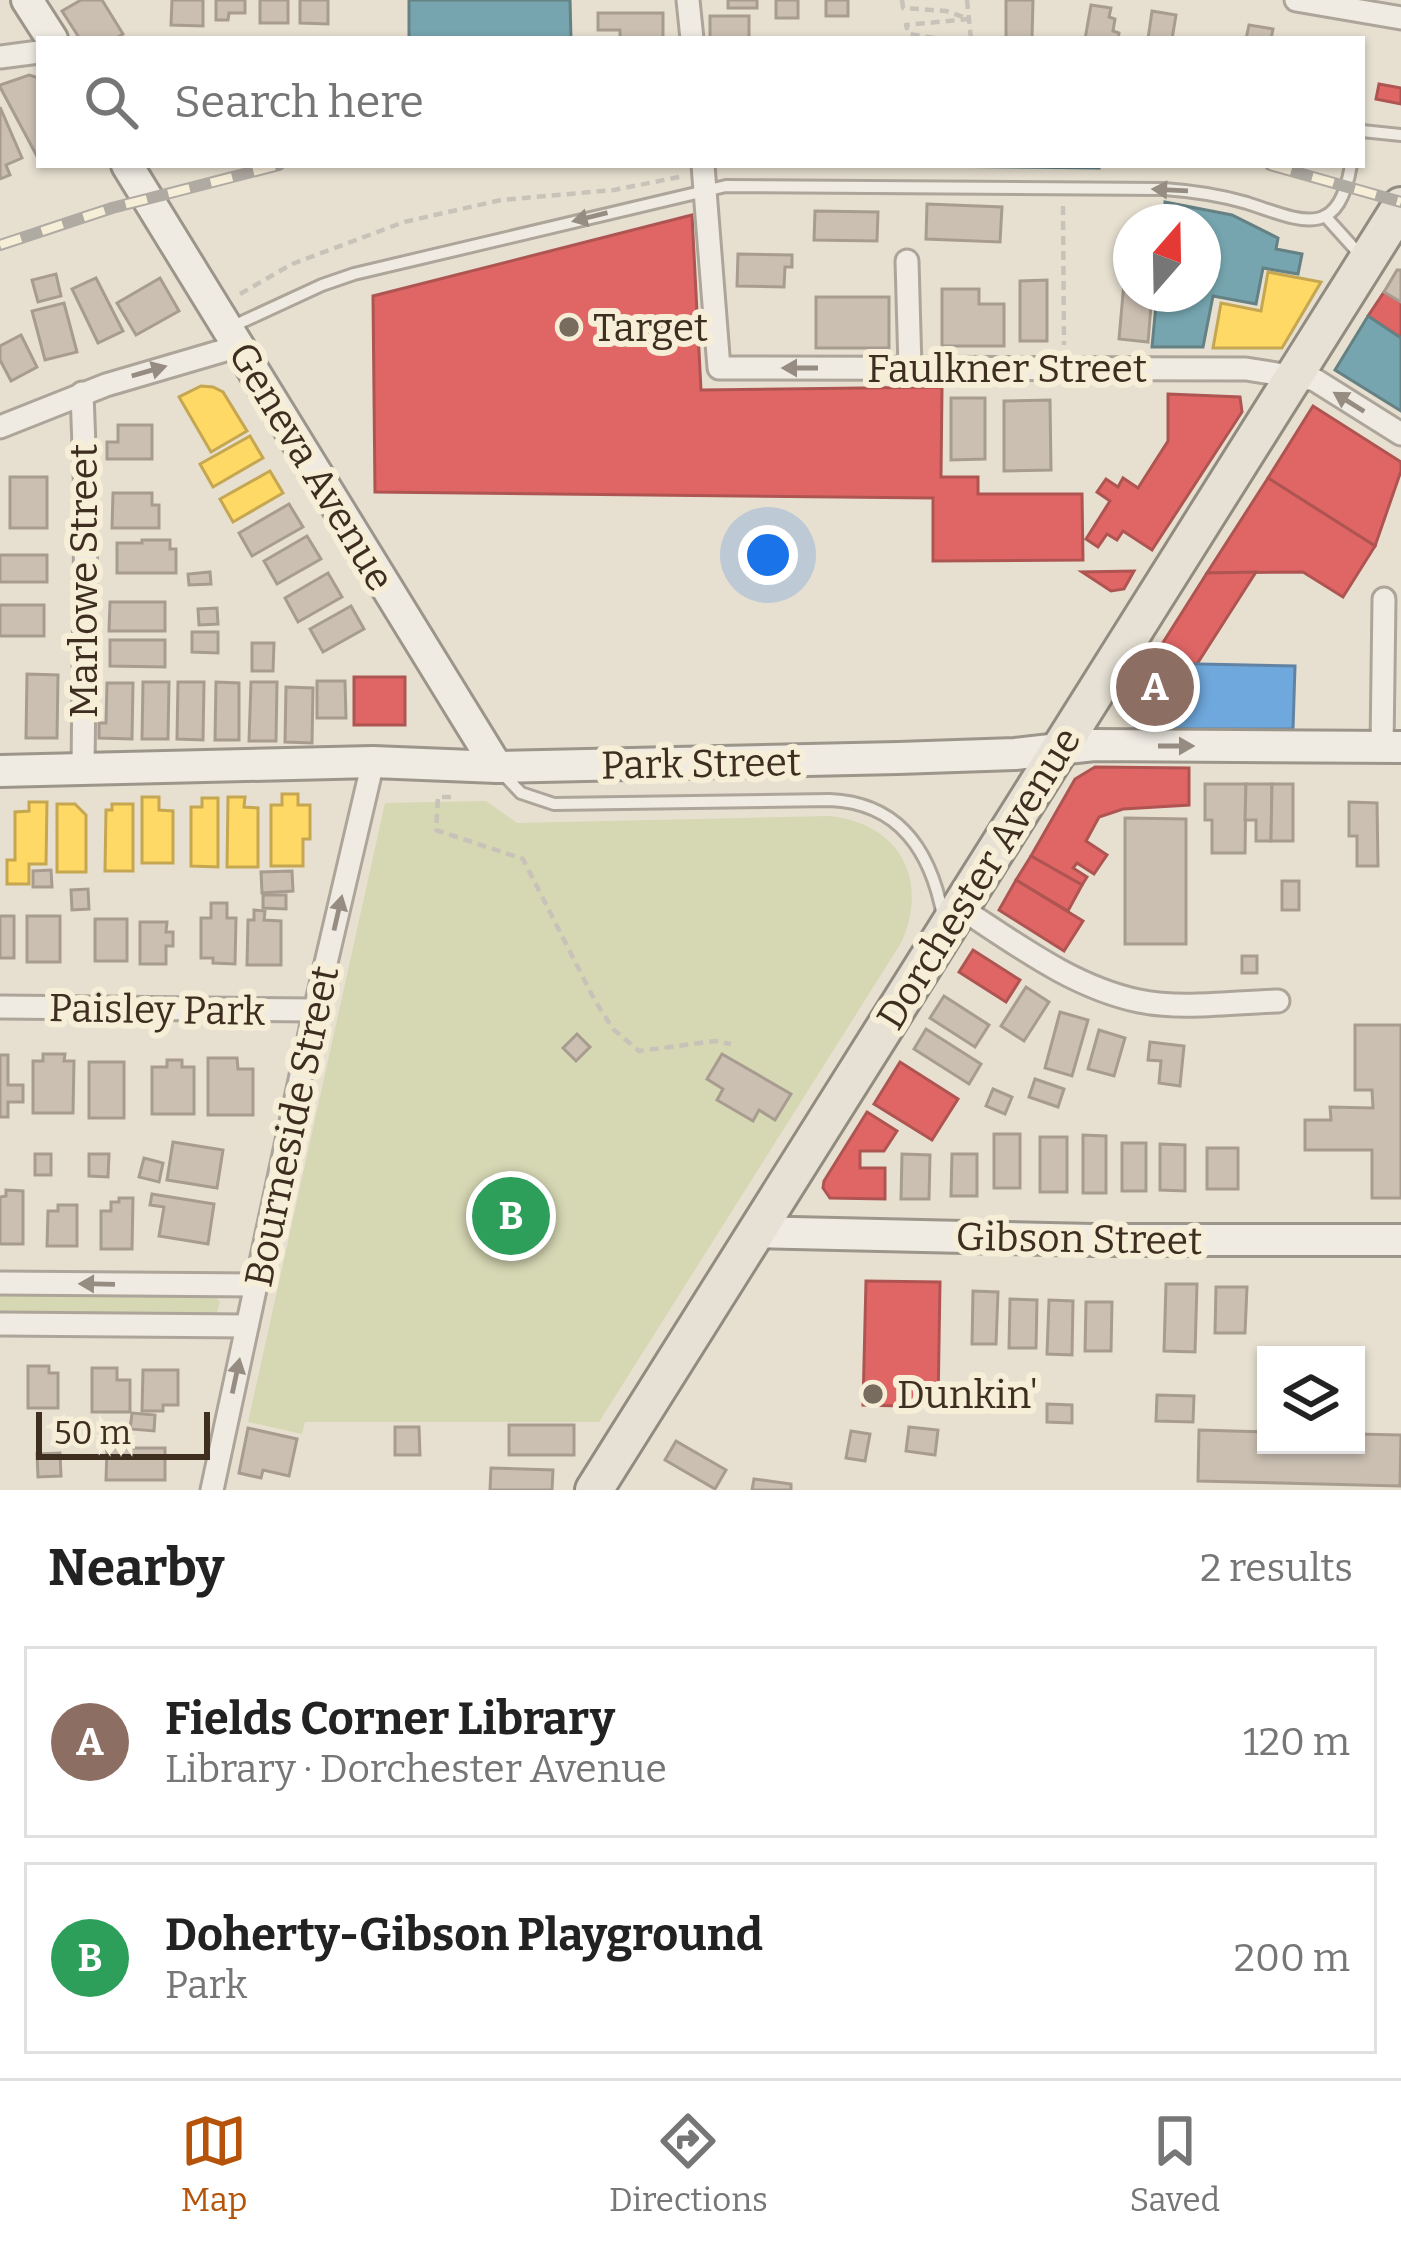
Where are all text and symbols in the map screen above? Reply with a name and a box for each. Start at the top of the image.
search box [36,36,1365,168]
icon: search [78,69,144,135]
text: Search here [174,75,424,129]
one-way arrow [1151,181,1188,200]
north arrow [1113,204,1221,312]
one-way arrow [572,208,609,227]
place label: Target [593,305,708,351]
marker: Target [556,314,582,340]
street label: Geneva Avenue [219,334,403,599]
street label: Faulkner Street [867,346,1147,392]
one-way arrow [780,358,818,378]
one-way arrow [131,361,168,380]
one-way arrow [1333,391,1366,413]
street label: Marlowe Street [61,444,107,718]
your location [738,525,798,585]
pin: A [1116,642,1194,732]
street label: Dorchester Avenue [867,719,1090,1038]
one-way arrow [1158,736,1196,756]
street label: Park Street [601,739,801,789]
one-way arrow [329,894,348,931]
street label: Bourneside Street [236,962,348,1291]
street label: Paisley Park [48,985,266,1035]
pin: B [472,1171,550,1261]
street label: Gibson Street [955,1214,1203,1264]
one-way arrow [77,1274,115,1293]
map controls [1257,1346,1365,1454]
button: layers [1257,1346,1365,1454]
one-way arrow [228,1356,247,1394]
place label: Dunkin' [897,1372,1038,1418]
marker: Dunkin' [860,1381,886,1407]
scale bar [36,1406,210,1459]
text: 50 m [54,1413,131,1453]
text: Nearby [48,1537,224,1599]
text: 2 results [1200,1545,1353,1591]
text: Fields Corner Library [165,1692,615,1746]
text: A [76,1719,104,1765]
text: 120 m [1243,1719,1350,1765]
text: Library · Dorchester Avenue [165,1746,667,1792]
text: Doherty-Gibson Playground [165,1908,763,1962]
text: B [77,1935,103,1981]
text: 200 m [1234,1935,1350,1981]
text: Park [165,1962,247,2008]
tab: Map [181,2108,247,2220]
tab: Directions [609,2108,768,2220]
tab: Saved [1130,2108,1220,2220]

